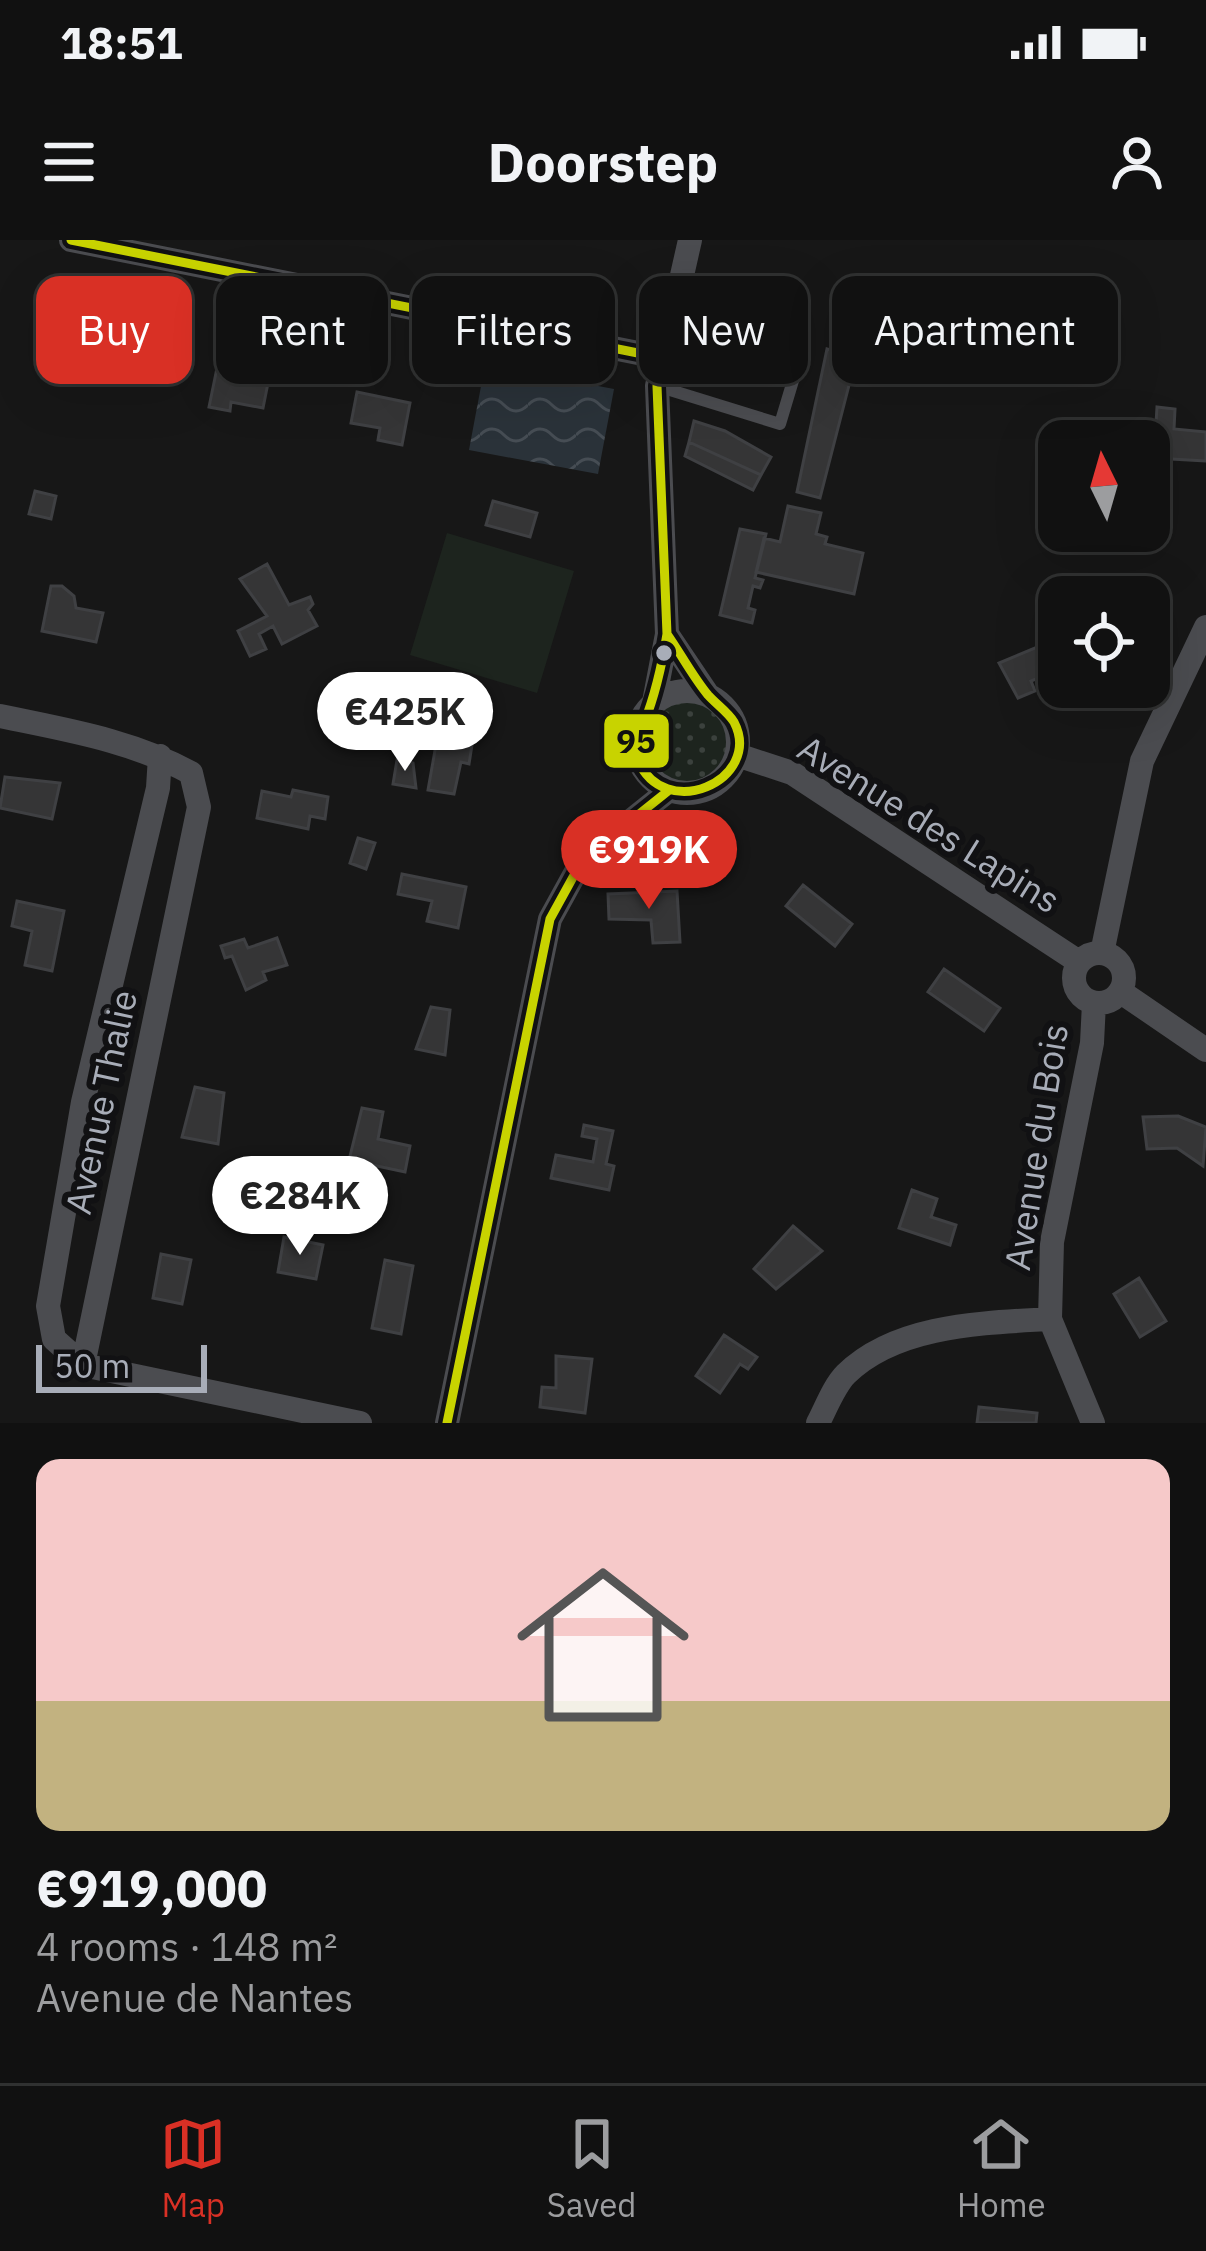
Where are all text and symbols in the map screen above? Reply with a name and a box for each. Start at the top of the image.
text: 18:51 [60,13,183,71]
text: Doorstep [488,127,718,197]
icon: menu [36,129,102,195]
icon: person [1104,129,1170,195]
chip: Buy [36,276,192,384]
chip: Rent [216,276,388,384]
chip: Filters [412,276,615,384]
chip: New [639,276,808,384]
chip: Apartment [832,276,1118,384]
north arrow [1038,420,1170,552]
map controls [1038,420,1170,708]
button: locate [1038,576,1170,708]
unlabelled marker [653,642,675,664]
pin: €425K [321,672,489,774]
text: €425K [344,685,466,736]
line badge: 95 [602,712,671,770]
text: 95 [616,719,656,762]
street label: Avenue des Lapins [789,724,1069,923]
pin: €919K [565,810,733,912]
text: €919K [588,823,710,874]
street label: Avenue Thalie [54,986,147,1218]
street label: Avenue du Bois [993,1020,1078,1273]
pin: €284K [216,1156,384,1258]
text: €284K [239,1169,361,1220]
scale bar [36,1339,207,1392]
text: 50 m [54,1344,130,1387]
icon: home [495,1537,711,1753]
text: €919,000 [36,1855,267,1921]
text: 4 rooms · 148 m² [36,1921,338,1972]
text: Avenue de Nantes [36,1972,353,2023]
tab: Map [160,2111,226,2226]
tab: Saved [547,2111,636,2226]
tab: Home [957,2111,1046,2226]

